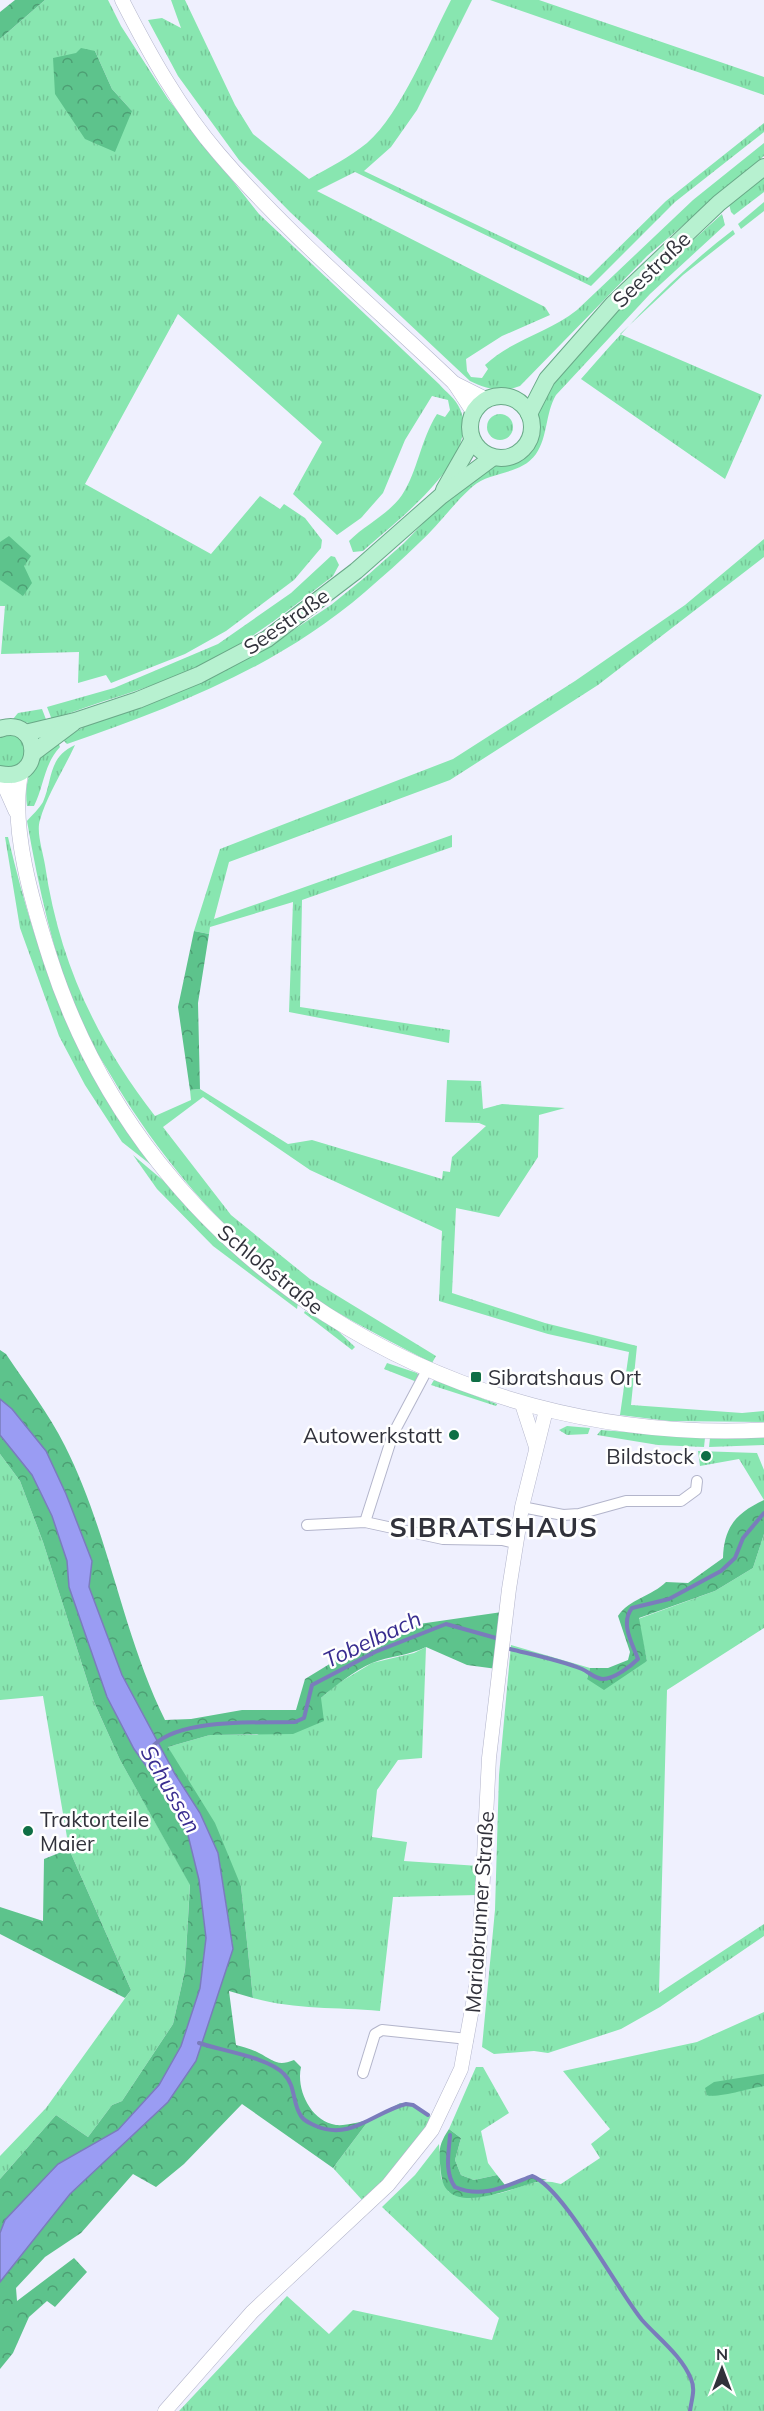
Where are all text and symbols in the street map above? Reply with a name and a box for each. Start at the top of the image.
street label: Seestraße [607,225,695,313]
street label: Seestraße [238,582,334,660]
street label: Schloßstraße [213,1218,329,1320]
place label: Sibratshaus Ort [488,1364,641,1390]
marker: Sibratshaus Ort [469,1370,483,1384]
place label: Autowerkstatt [303,1422,442,1448]
marker: Autowerkstatt [447,1428,461,1442]
place label: Bildstock [606,1443,694,1469]
marker: Bildstock [699,1449,713,1463]
district label: SIBRATSHAUS [390,1510,598,1544]
water label: Tobelbach [319,1604,425,1674]
water label: Schussen [135,1740,207,1838]
place label: Traktorteile Maier [40,1806,149,1856]
street label: Mariabrunner Straße [459,1810,499,2014]
marker: Traktorteile Maier [21,1824,35,1838]
north arrow [692,2339,752,2399]
text: N [716,2344,728,2364]

